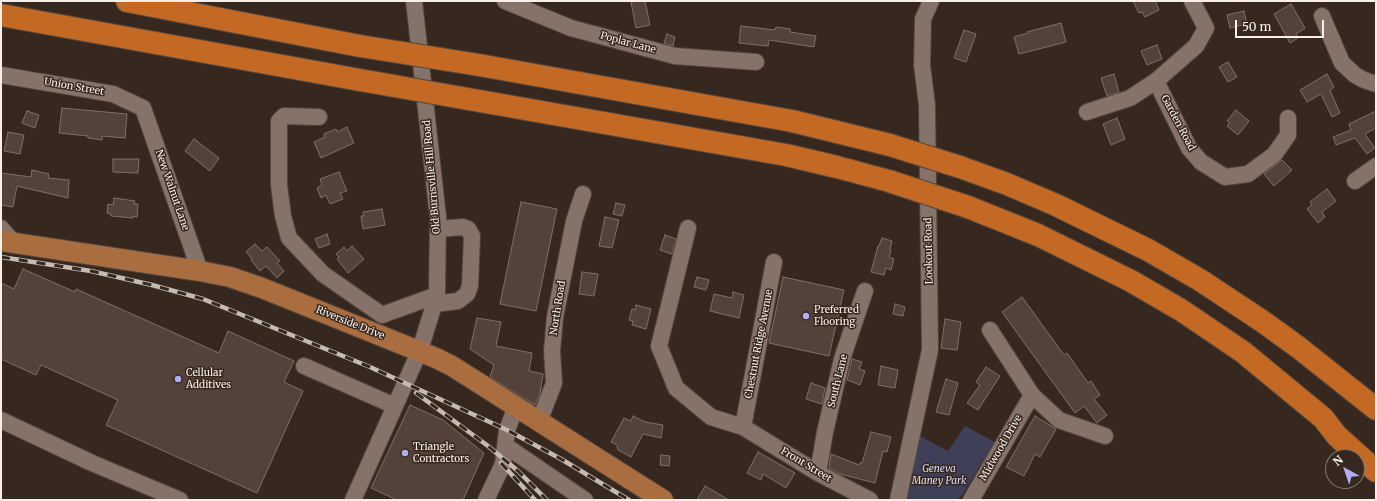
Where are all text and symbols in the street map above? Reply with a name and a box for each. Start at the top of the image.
scale bar [1237,12,1326,38]
text: 50 m [1242,19,1271,34]
street label: Poplar Lane [599,30,657,56]
street label: Union Street [43,76,105,98]
street label: Garden Road [1158,93,1198,153]
street label: Old Burnsville Hill Road [421,120,443,234]
street label: New Walnut Lane [153,148,191,232]
street label: Lookout Road [922,218,936,284]
street label: North Road [548,280,568,336]
street label: Chestnut Ridge Avenue [743,288,775,400]
street label: Riverside Drive [314,304,386,342]
place label: Preferred Flooring [814,304,859,328]
marker: Preferred Flooring [801,311,811,321]
street label: South Lane [826,353,850,409]
place label: Cellular Additives [186,367,231,390]
marker: Cellular Additives [173,374,183,384]
street label: Midwood Drive [977,413,1025,483]
place label: Triangle Contractors [413,441,469,464]
street label: Front Street [778,445,834,485]
marker: Triangle Contractors [400,448,410,458]
north arrow [1325,449,1365,489]
text: N [1330,452,1346,469]
park label: Geneva Maney Park [912,463,966,486]

